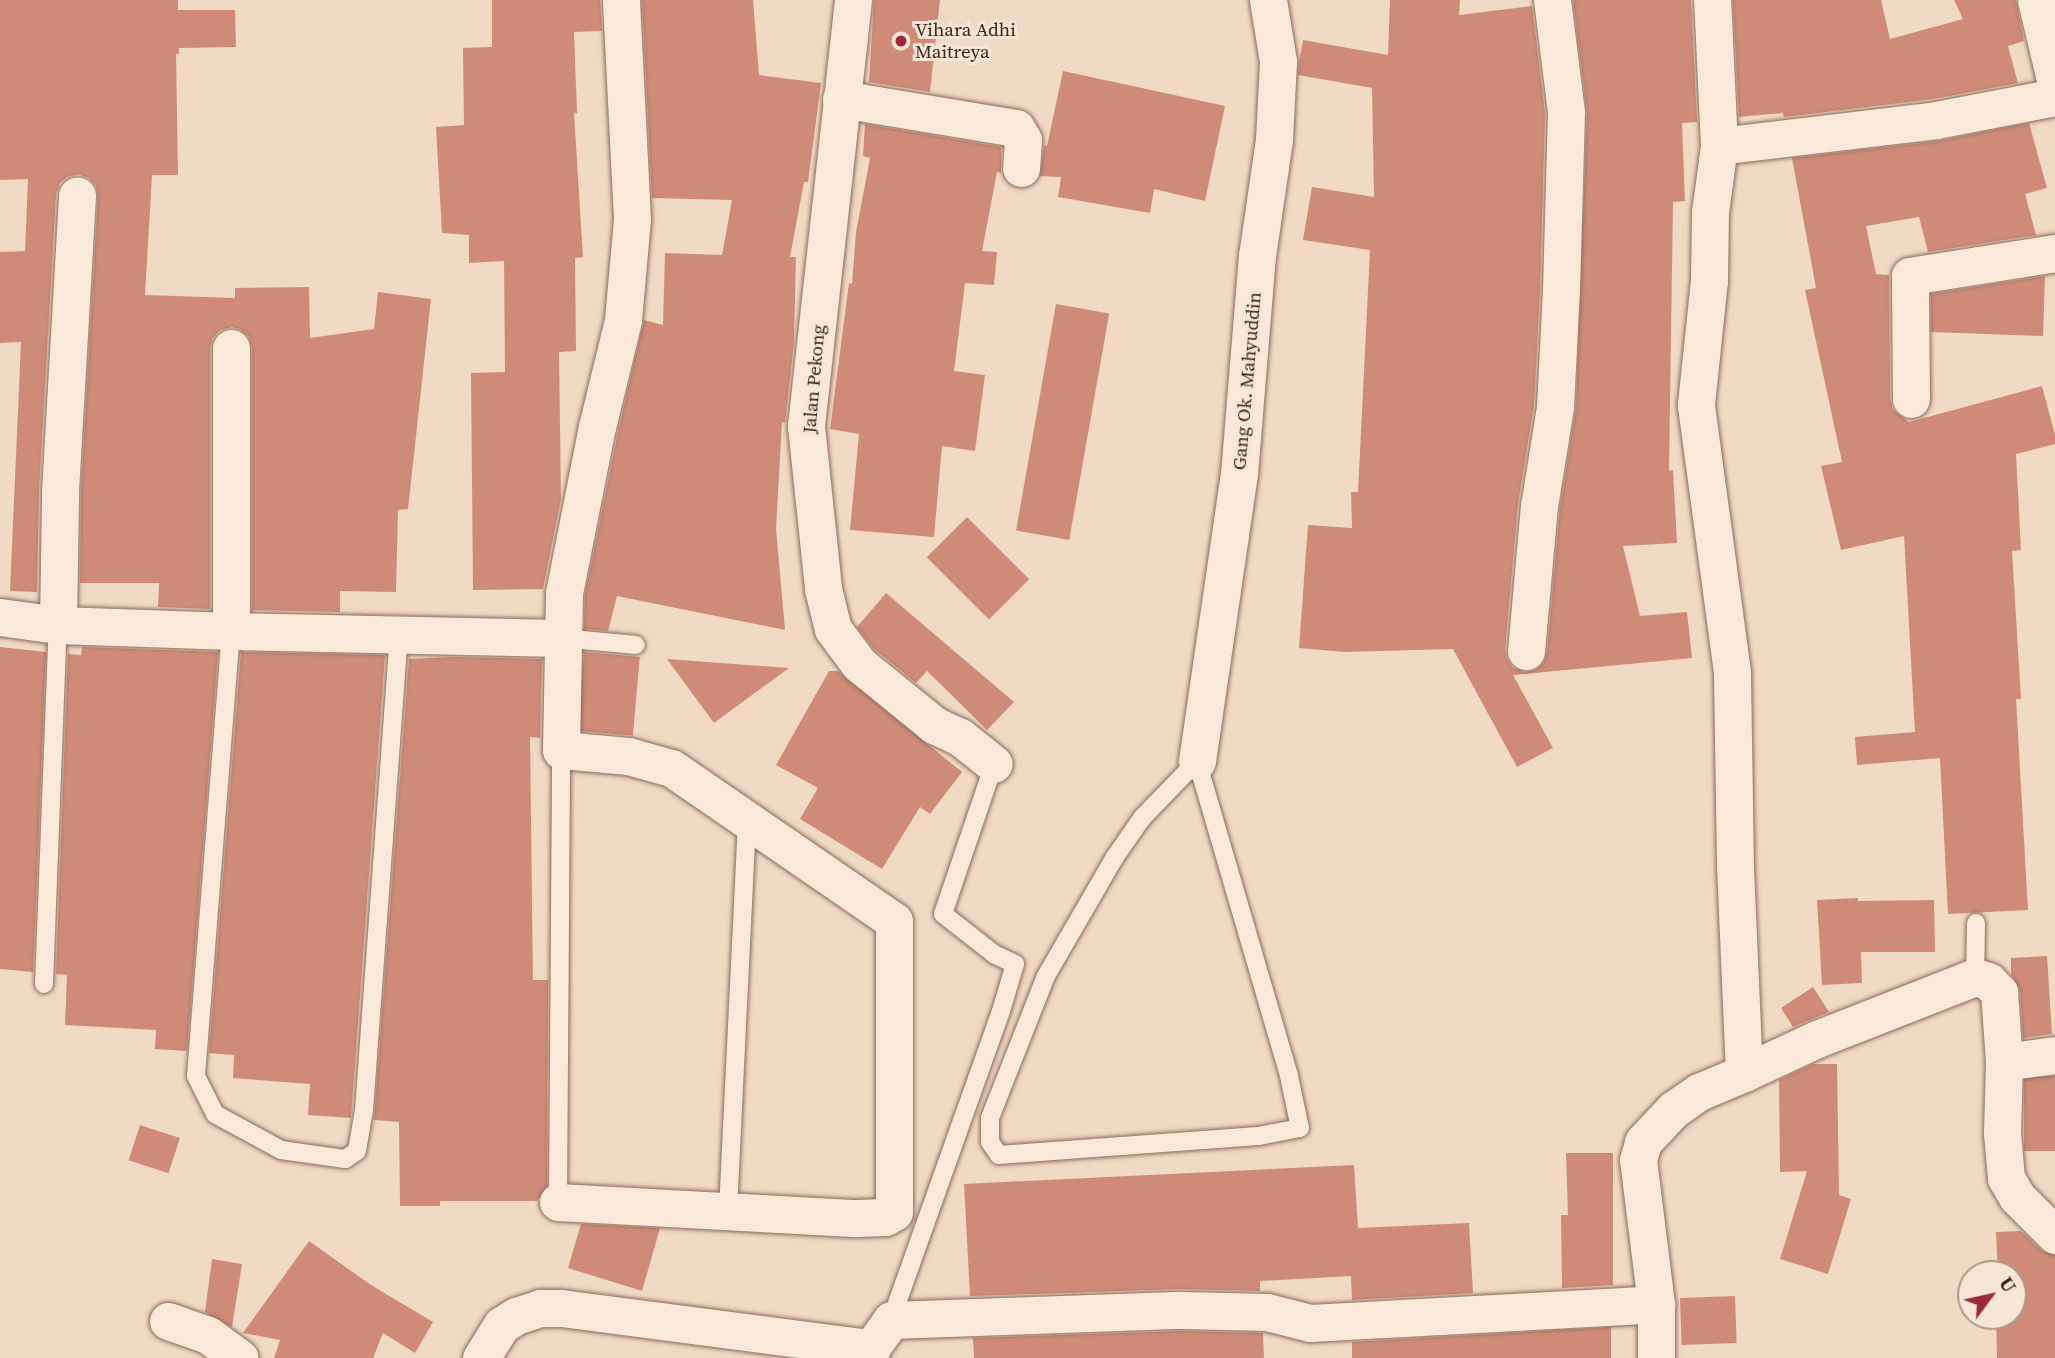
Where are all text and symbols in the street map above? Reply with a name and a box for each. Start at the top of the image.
place label: Vihara Adhi Maitreya [915,19,1016,63]
marker: Vihara Adhi Maitreya [893,33,909,49]
street label: Gang Ok. Mahyuddin [1228,291,1266,471]
street label: Jalan Pekong [798,324,830,434]
north arrow [1957,1260,2027,1330]
text: U [1993,1272,2023,1298]

